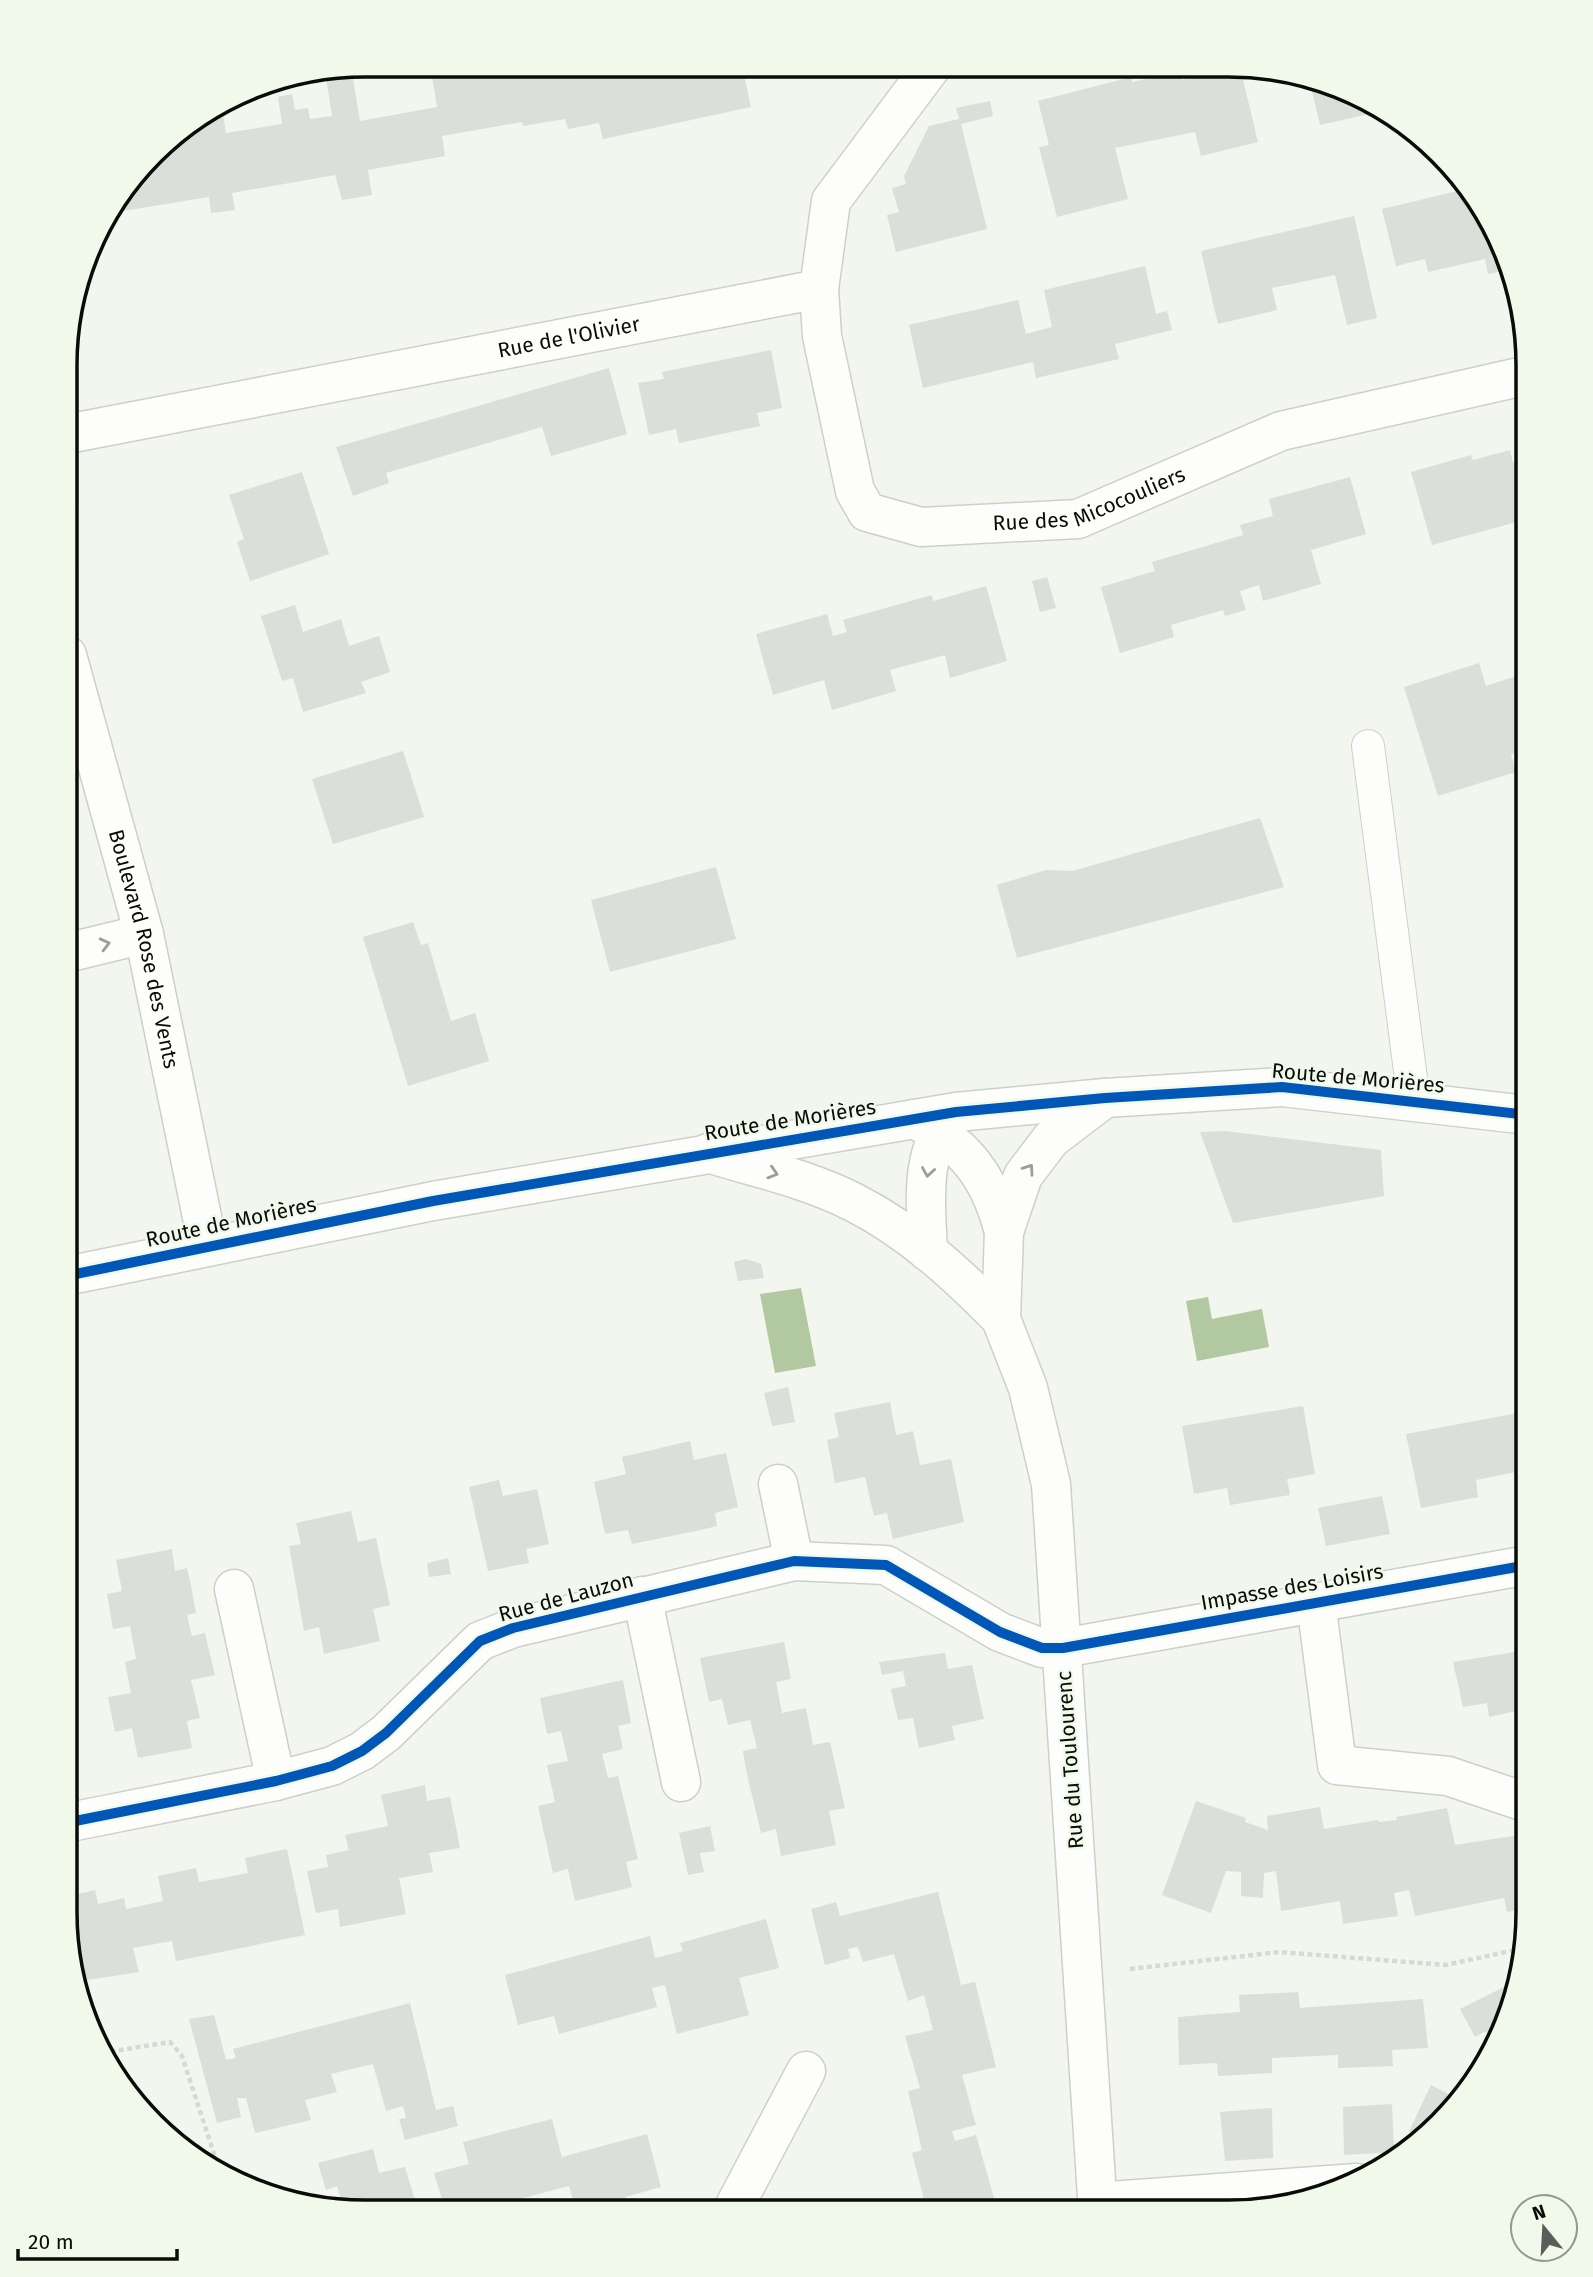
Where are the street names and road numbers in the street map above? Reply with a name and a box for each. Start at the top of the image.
street label: Rue de l'Olivier [495,311,642,364]
street label: Rue des Micocouliers [992,461,1189,536]
street label: Boulevard Rose des Vents [103,826,184,1071]
street label: Route de Morières [1270,1057,1446,1099]
street label: Route de Morières [702,1094,878,1146]
street label: Route de Morières [143,1191,319,1253]
street label: Impasse des Loisirs [1199,1558,1385,1616]
street label: Rue de Lauzon [496,1566,636,1628]
street label: Rue du Toulourenc [1051,1670,1089,1850]

